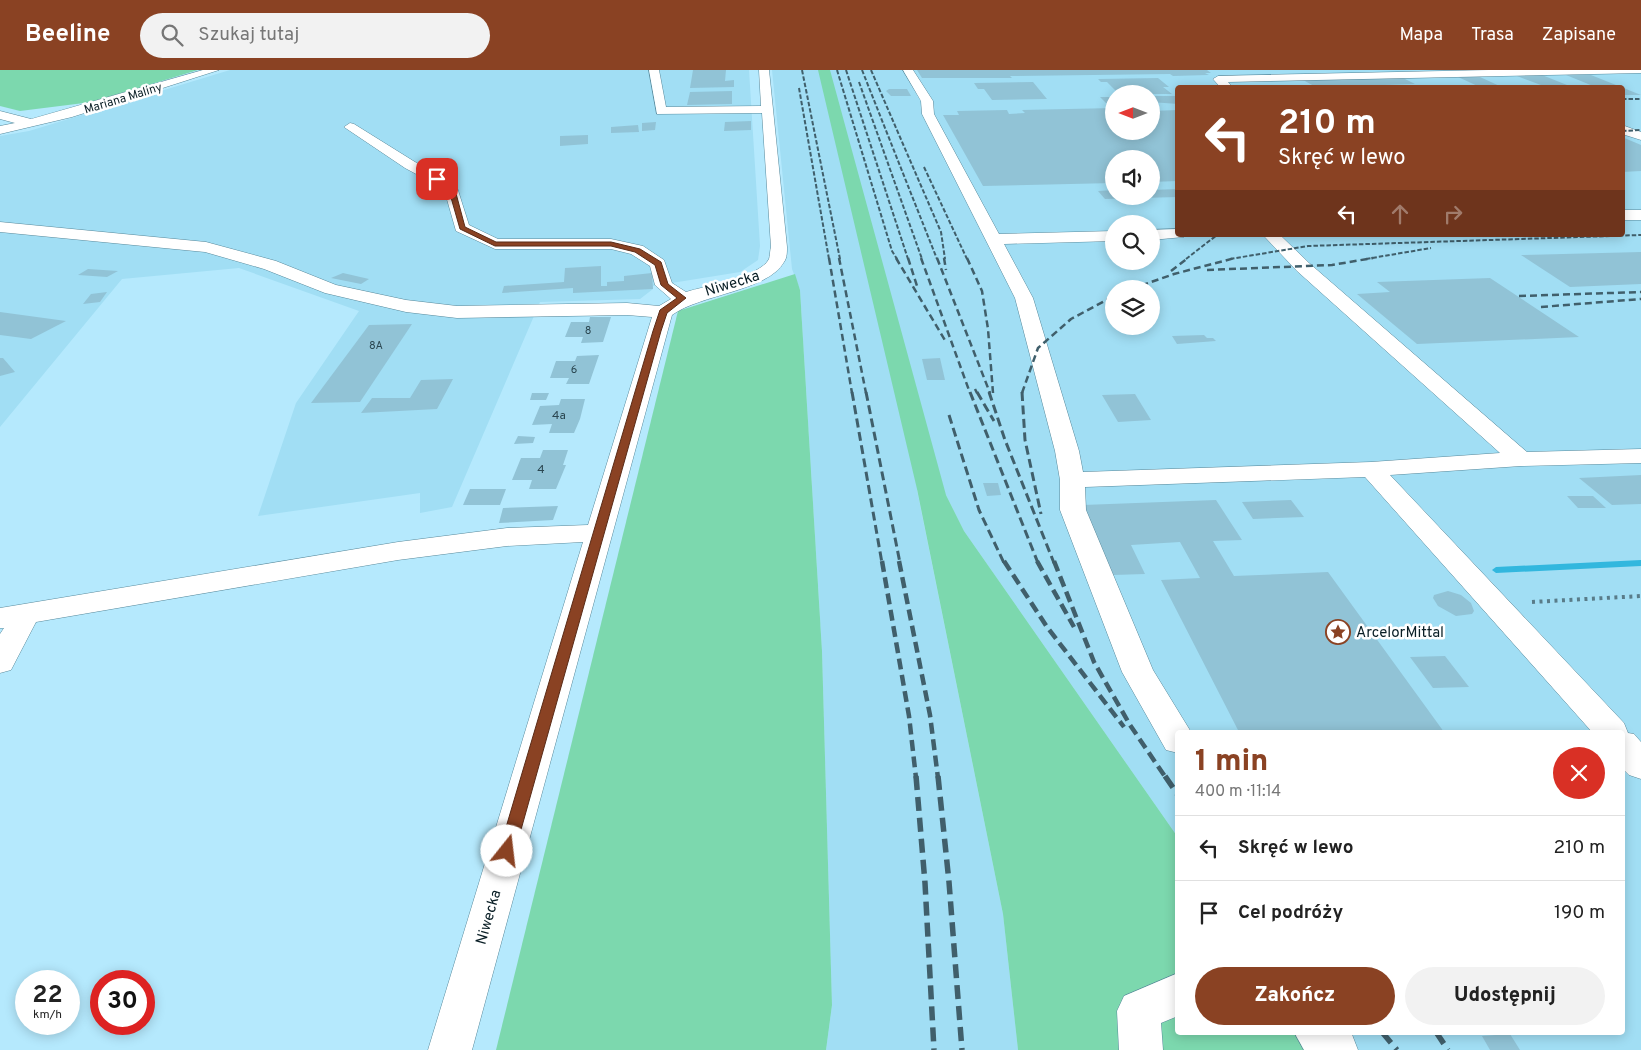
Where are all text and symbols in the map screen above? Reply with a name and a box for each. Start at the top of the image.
search box [140,13,490,58]
text: Beeline [25,20,110,50]
icon: search [158,21,186,49]
text: Szukaj tutaj [198,23,299,47]
text: Mapa [1400,24,1443,47]
text: Trasa [1471,24,1514,47]
text: Zapisane [1542,24,1616,47]
street label: Mariana Maliny [82,80,164,118]
north arrow [1105,85,1160,140]
map controls [1105,85,1160,335]
text: 210 m [1278,102,1376,146]
icon: left [1195,105,1260,170]
text: Skręć w lewo [1278,145,1406,172]
button: sound [1105,150,1160,205]
pin [416,158,458,200]
icon: arrive [423,165,451,193]
icon: left [1333,200,1361,228]
icon: ahead [1386,200,1414,228]
icon: right [1439,200,1467,228]
button: search [1105,215,1160,270]
street label: Niwecka [703,267,762,302]
button: layers [1105,280,1160,335]
house number: 8 [585,324,591,338]
house number: 8A [369,339,383,353]
house number: 6 [571,363,577,377]
house number: 4a [552,408,566,424]
house number: 4 [537,462,545,478]
place icon: ArcelorMittal [1325,619,1351,645]
place label: ArcelorMittal [1356,624,1444,643]
text: 1 min [1195,744,1268,781]
button: close [1553,747,1605,799]
text: 400 m · 11:14 [1195,782,1281,802]
position arrow [480,824,532,876]
icon: left [1195,834,1223,862]
text: Skręć w lewo [1238,836,1353,860]
text: 210 m [1554,836,1605,860]
street label: Niwecka [473,888,506,947]
icon: arrive [1195,899,1223,927]
text: Cel podróży [1238,901,1343,925]
text: 190 m [1554,901,1605,925]
button: Zakończ [1195,967,1395,1025]
button: Udostępnij [1405,967,1605,1025]
speed limit sign: 30 [90,970,155,1035]
text: 22 [32,980,63,1012]
text: km/h [33,1007,62,1023]

